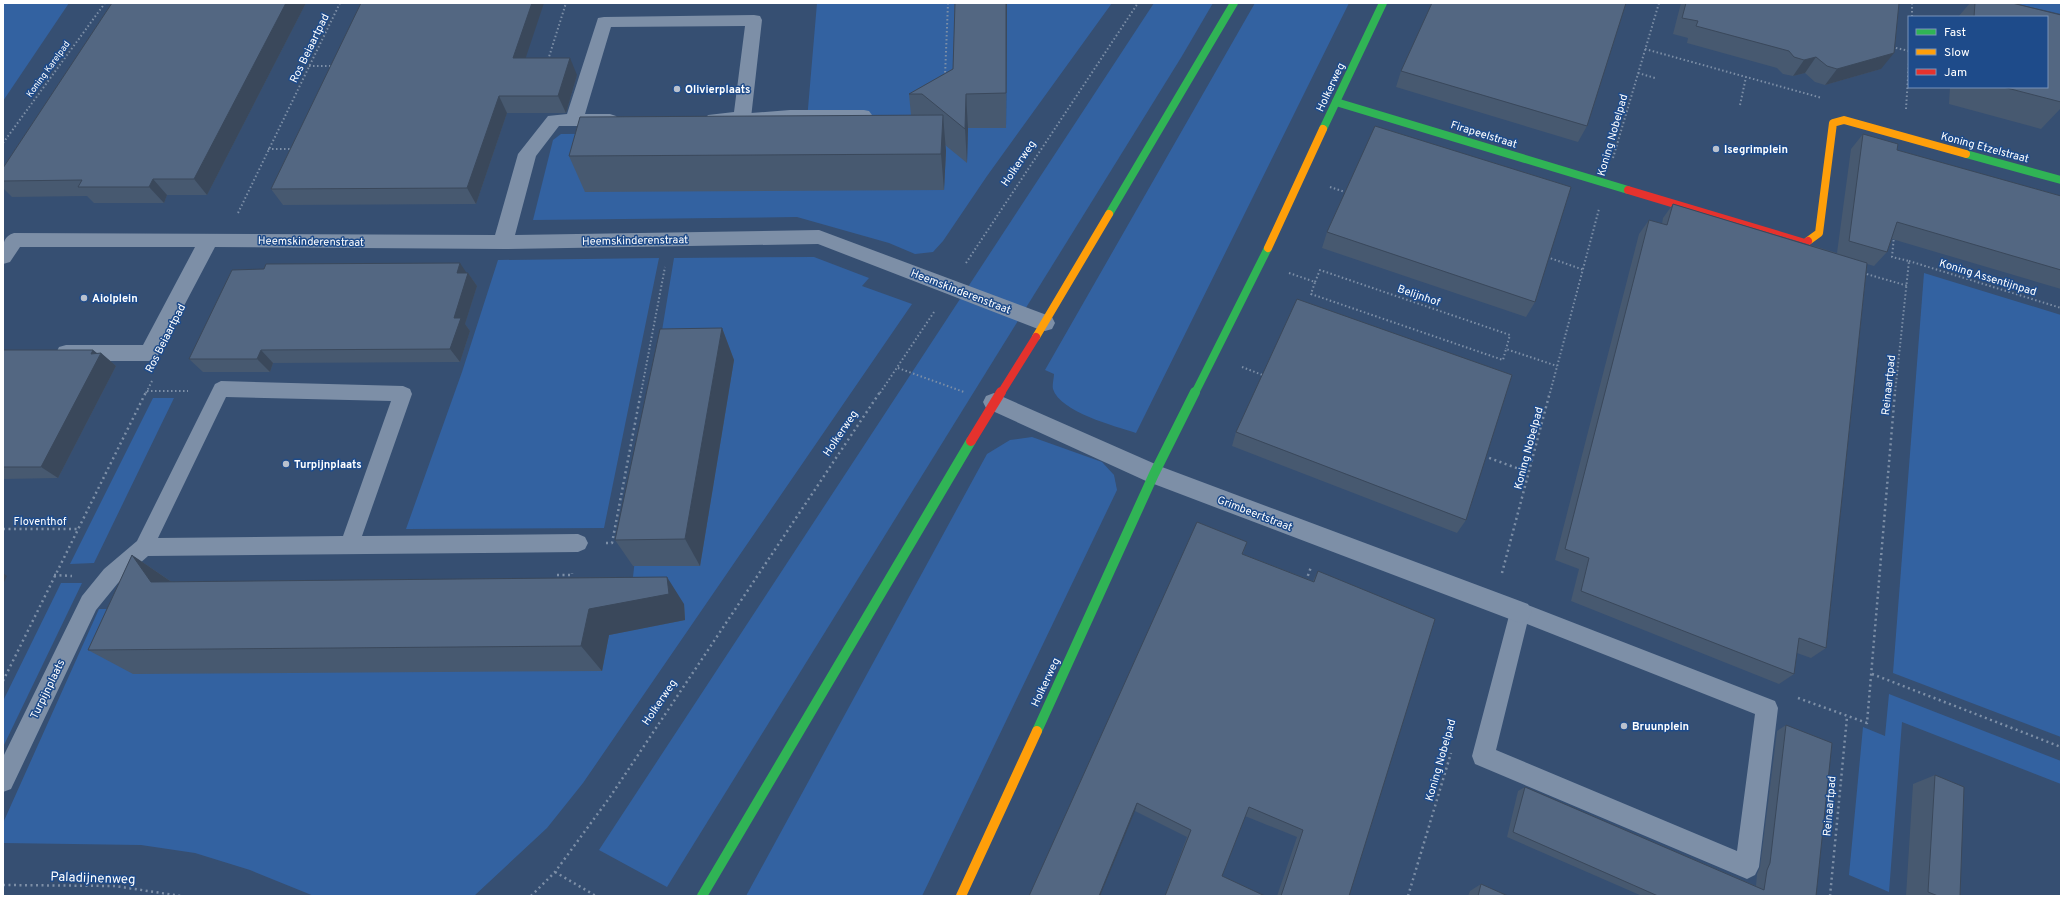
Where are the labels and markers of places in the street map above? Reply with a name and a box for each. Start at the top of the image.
place label: Olivierplaats [685,83,750,97]
marker: Olivierplaats [672,84,682,94]
place label: Isegrimplein [1724,143,1788,157]
marker: Isegrimplein [1711,144,1721,154]
place label: Aiolplein [92,292,138,306]
marker: Aiolplein [79,293,89,303]
place label: Turpijnplaats [294,458,362,472]
marker: Turpijnplaats [281,459,291,469]
place label: Bruunplein [1632,720,1689,734]
marker: Bruunplein [1619,721,1629,731]

